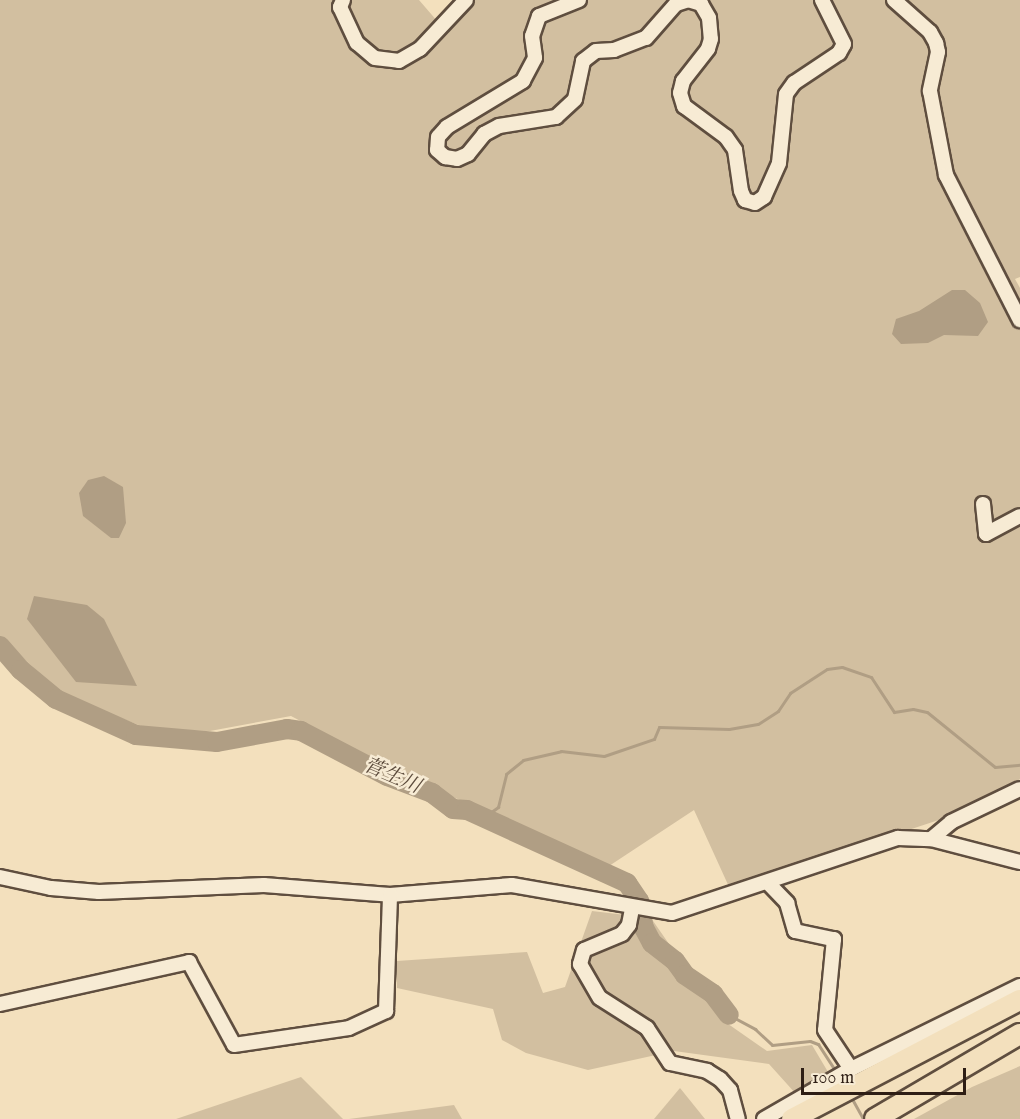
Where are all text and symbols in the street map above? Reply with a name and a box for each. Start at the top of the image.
water label: 菅生川 [360,753,424,799]
scale bar [804,1056,969,1094]
text: 100 m [812,1067,854,1090]

